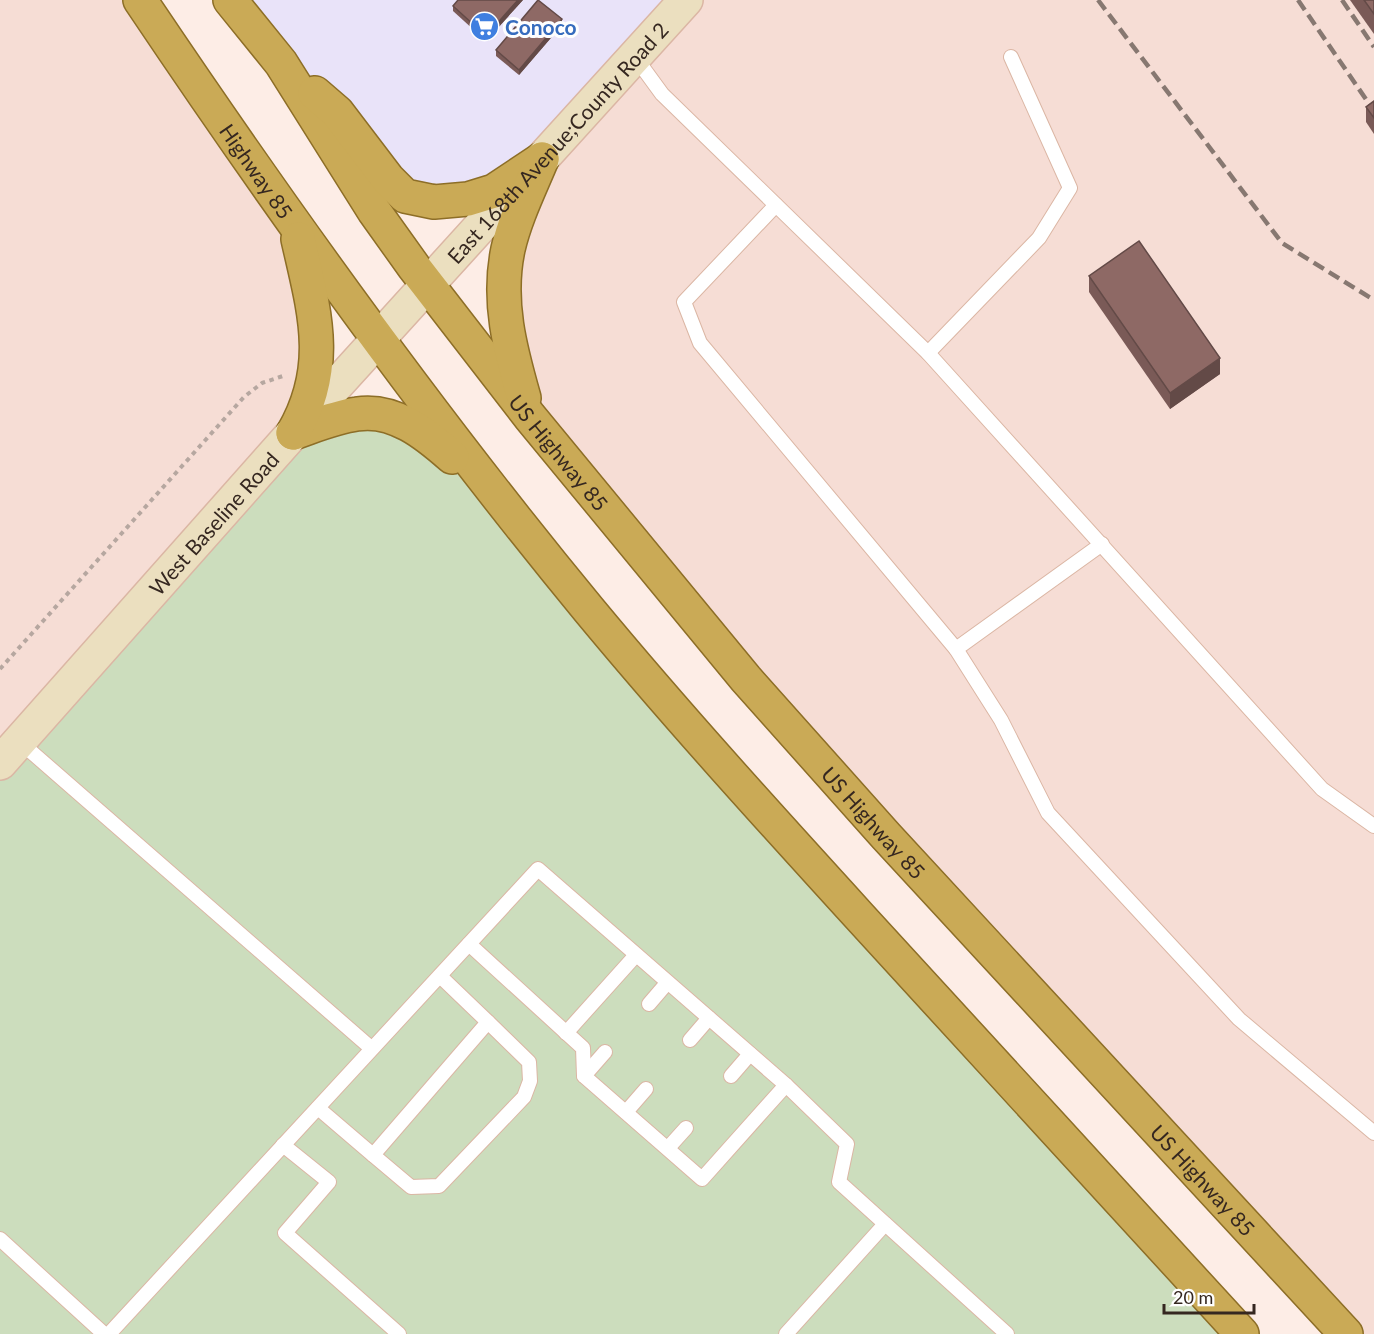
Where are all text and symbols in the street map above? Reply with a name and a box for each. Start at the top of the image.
supermarket icon: Conoco [468,10,500,42]
place label: Conoco [505,14,577,39]
street label: East 168th Avenue;County Road 2 [441,17,673,268]
street label: Highway 85 [215,118,299,223]
street label: US Highway 85 [505,389,614,515]
street label: West Baseline Road [143,446,283,600]
street label: US Highway 85 [817,761,931,883]
street label: US Highway 85 [1146,1119,1261,1240]
scale bar [1164,1277,1254,1315]
text: 20 m [1173,1286,1213,1308]

